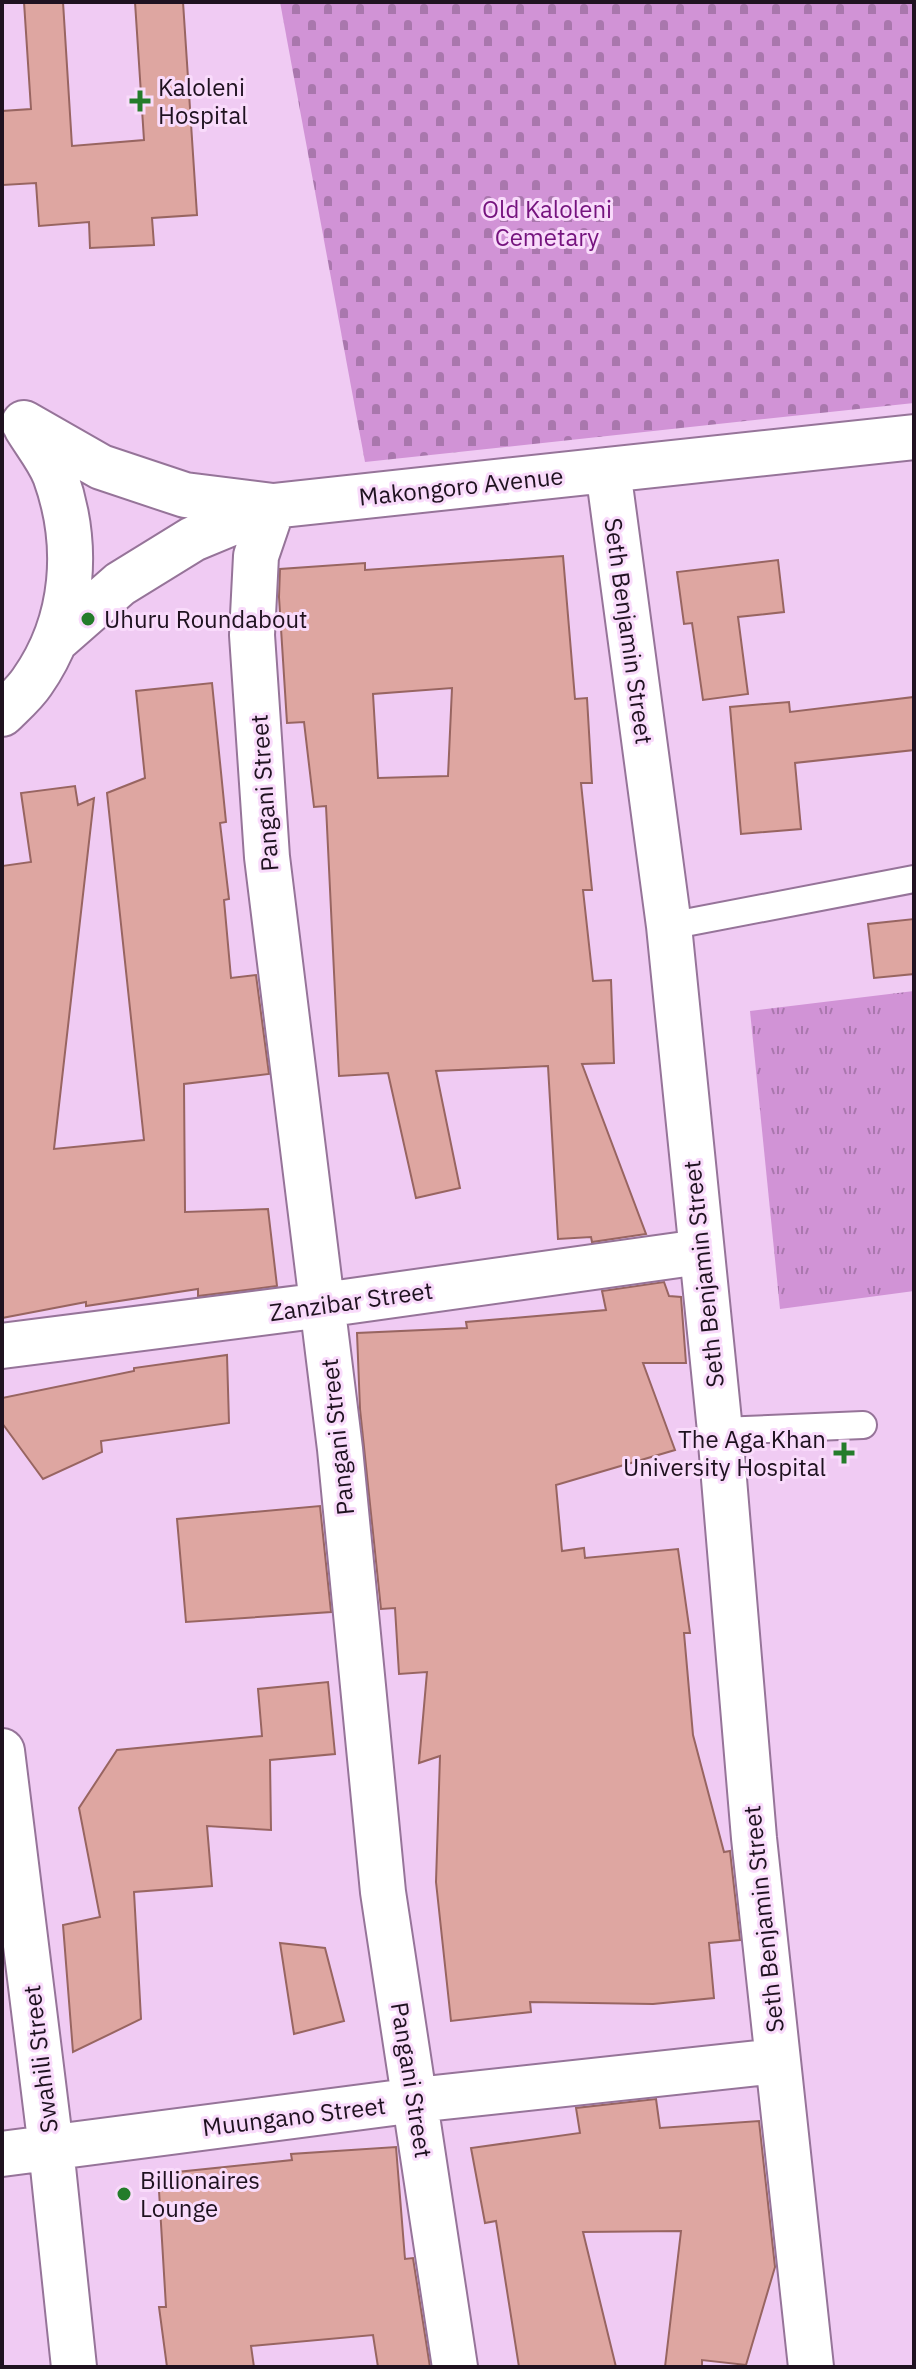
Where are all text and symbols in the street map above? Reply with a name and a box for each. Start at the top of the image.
place label: Kaloleni Hospital [158,71,248,131]
marker: Kaloleni Hospital [129,90,151,112]
park label: Old Kaloleni Cemetary [482,193,612,253]
street label: Makongoro Avenue [357,459,565,513]
street label: Seth Benjamin Street [597,516,661,746]
place label: Uhuru Roundabout [104,603,308,635]
marker: Uhuru Roundabout [79,610,97,628]
street label: Pangani Street [243,713,285,873]
street label: Seth Benjamin Street [675,1159,731,1389]
street label: Zanzibar Street [267,1274,435,1328]
street label: Pangani Street [313,1357,361,1517]
place label: The Aga Khan University Hospital [623,1423,826,1483]
marker: The Aga Khan University Hospital [833,1442,855,1464]
street label: Seth Benjamin Street [735,1804,791,2034]
street label: Swahili Street [15,1983,65,2135]
street label: Pangani Street [384,2000,440,2160]
street label: Muungano Street [201,2089,387,2143]
place label: Billionaires Lounge [140,2164,260,2224]
marker: Billionaires Lounge [115,2185,133,2203]

